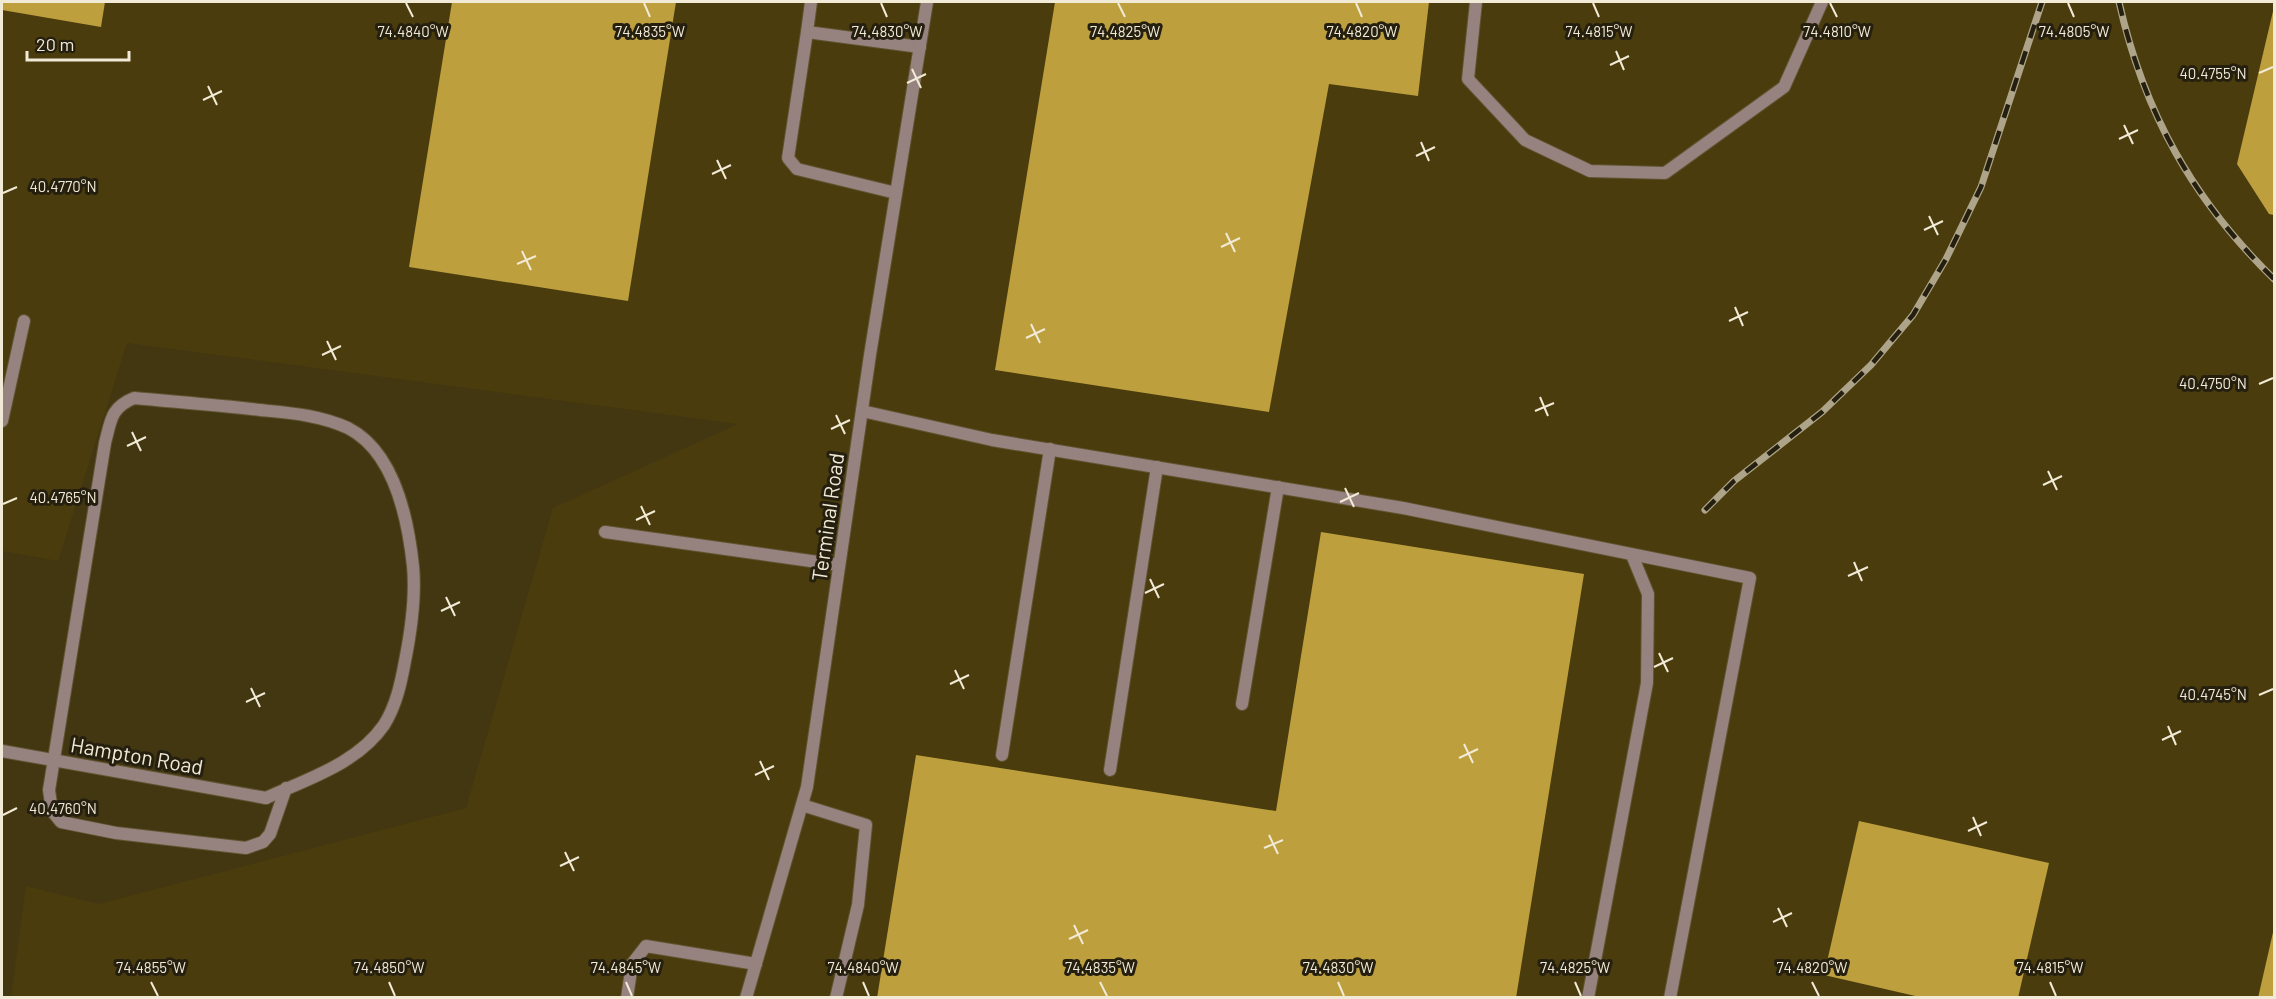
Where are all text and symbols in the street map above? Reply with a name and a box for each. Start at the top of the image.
text: 74.4840°W [377,22,449,40]
text: 74.4835°W [615,22,685,40]
text: 74.4830°W [852,22,922,40]
text: 74.4825°W [1090,22,1160,40]
text: 74.4820°W [1326,22,1398,40]
text: 74.4815°W [1565,22,1633,40]
text: 74.4810°W [1803,22,1871,40]
text: 74.4805°W [2039,22,2109,40]
scale bar [27,24,129,62]
text: 20 m [36,33,74,55]
text: 40.4755°N [2179,64,2247,82]
text: 40.4770°N [29,177,97,195]
text: 40.4750°N [2179,374,2247,392]
street label: Terminal Road [806,451,848,583]
text: 40.4765°N [29,488,97,506]
text: 40.4745°N [2179,685,2247,703]
street label: Hampton Road [69,731,205,779]
text: 40.4760°N [29,799,97,817]
text: 74.4855°W [116,958,186,976]
text: 74.4850°W [354,958,424,976]
text: 74.4845°W [591,958,661,976]
text: 74.4840°W [827,958,899,976]
text: 74.4835°W [1065,958,1135,976]
text: 74.4830°W [1303,958,1373,976]
text: 74.4825°W [1540,958,1610,976]
text: 74.4820°W [1776,958,1848,976]
text: 74.4815°W [2016,958,2084,976]

